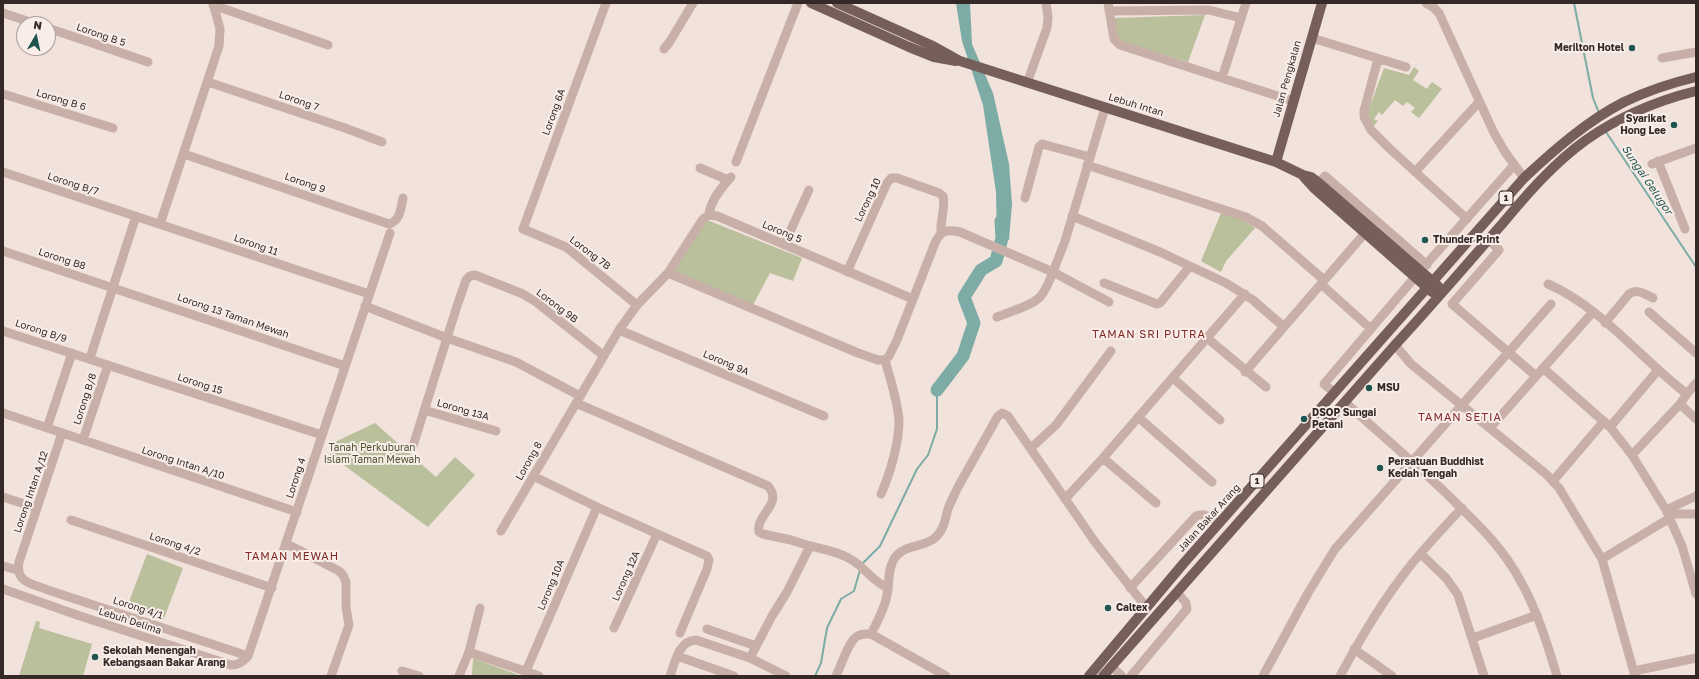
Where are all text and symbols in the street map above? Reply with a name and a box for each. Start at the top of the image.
north arrow [16,16,56,56]
text: N [33,18,43,32]
street label: Lorong B 5 [75,21,127,49]
street label: Jalan Pengkalan [1270,39,1304,119]
place label: Merilton Hotel [1554,42,1624,54]
marker: Merilton Hotel [1627,43,1637,53]
street label: Lorong B 6 [35,87,87,113]
street label: Lorong 6A [540,87,568,137]
street label: Lorong 7 [277,89,321,113]
street label: Lebuh Intan [1107,91,1165,119]
place label: Syarikat Hong Lee [1620,113,1666,136]
marker: Syarikat Hong Lee [1669,120,1679,130]
water label: Sungai Gelugor [1619,143,1675,217]
street label: Lorong B/7 [46,170,100,198]
street label: Lorong 9 [283,170,327,196]
street label: Lorong 10 [852,176,884,224]
road number: 1 [1499,191,1513,205]
street label: Lorong 5 [760,218,804,246]
street label: Lorong 11 [232,232,280,258]
street label: Lorong 7B [567,234,613,272]
place label: Thunder Print [1433,234,1499,246]
marker: Thunder Print [1420,235,1430,245]
street label: Lorong B8 [37,246,87,272]
street label: Lorong 9B [534,286,580,326]
street label: Lorong 13 Taman Mewah [175,291,291,341]
street label: Lorong B/9 [14,317,68,345]
district label: TAMAN SRI PUTRA [1092,328,1206,342]
street label: Lorong 9A [701,348,751,378]
street label: Lorong 15 [176,371,224,397]
street label: Lorong B/8 [71,372,99,426]
place label: MSU [1377,382,1400,394]
marker: MSU [1364,383,1374,393]
street label: Lorong 13A [436,397,490,423]
place label: DSOP Sungai Petani [1312,407,1376,430]
district label: TAMAN SETIA [1418,411,1502,425]
marker: DSOP Sungai Petani [1299,414,1309,424]
street label: Lorong 8 [513,440,545,482]
park label: Tanah Perkuburan Islam Taman Mewah [324,442,420,466]
street label: Lorong Intan A/10 [140,444,226,482]
street label: Lorong Intan A/12 [11,449,51,535]
street label: Lorong 4 [284,456,308,500]
place label: Persatuan Buddhist Kedah Tengah [1388,456,1484,480]
marker: Persatuan Buddhist Kedah Tengah [1375,463,1385,473]
road number: 1 [1250,474,1264,488]
street label: Jalan Bakar Arang [1175,482,1243,554]
street label: Lorong 4/2 [148,530,202,558]
street label: Lorong 12A [610,549,642,603]
district label: TAMAN MEWAH [245,550,339,564]
street label: Lorong 10A [535,558,567,612]
street label: Lorong 4/1 [111,594,165,622]
place label: Caltex [1116,602,1148,614]
marker: Caltex [1103,603,1113,613]
street label: Lebuh Delima [97,605,163,637]
place label: Sekolah Menengah Kebangsaan Bakar Arang [103,645,225,668]
marker: Sekolah Menengah Kebangsaan Bakar Arang [90,652,100,662]

